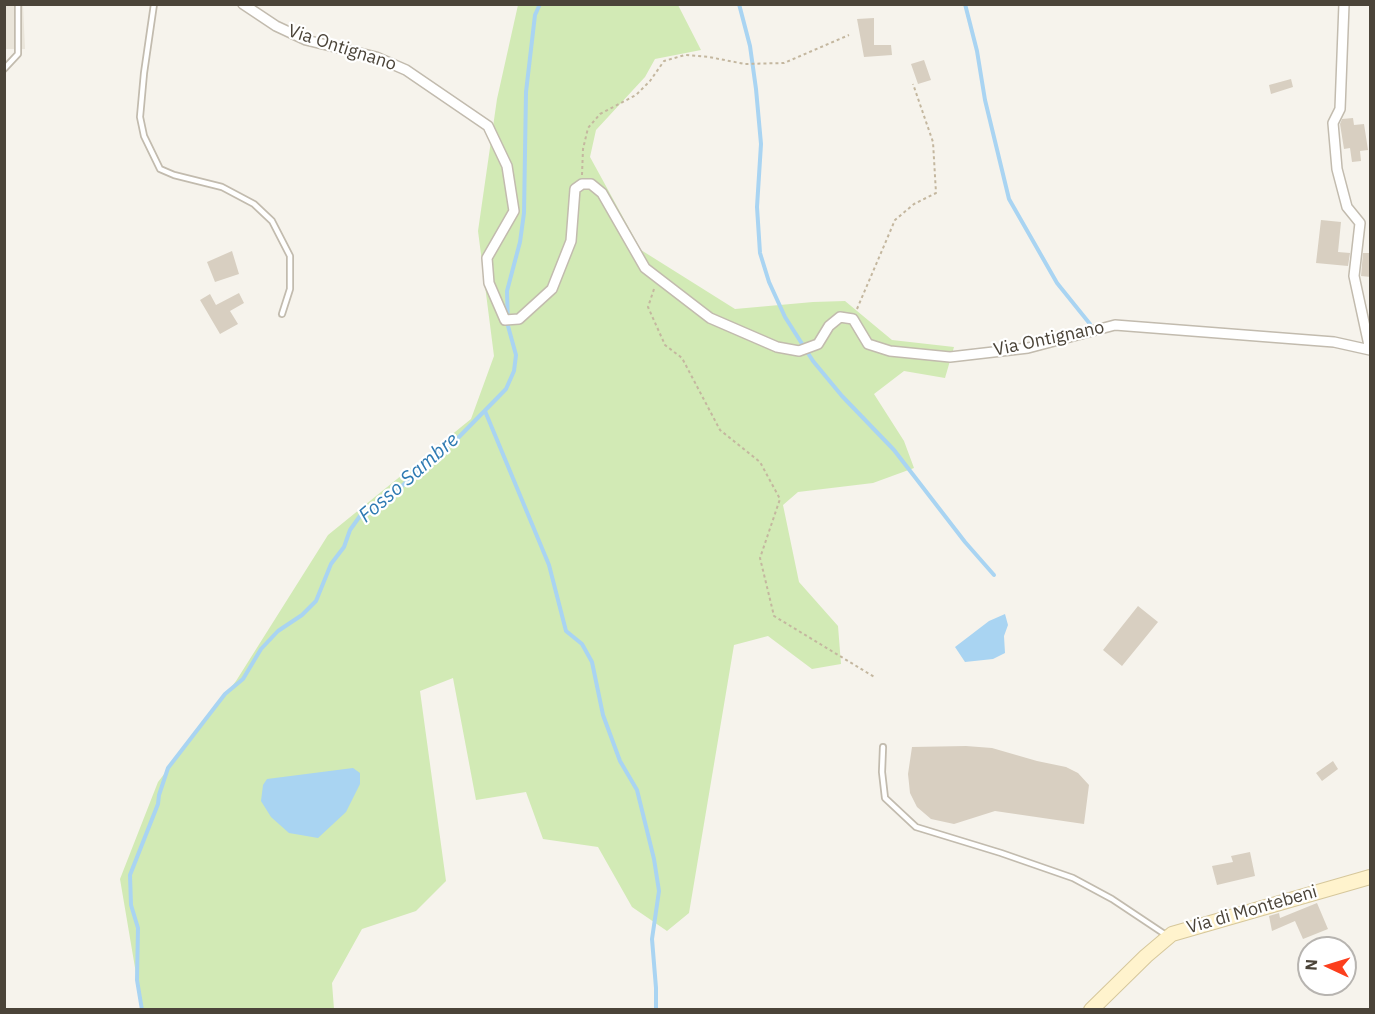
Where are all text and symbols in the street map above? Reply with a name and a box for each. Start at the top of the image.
street label: Via Ontignano [285,20,399,76]
street label: Via Ontignano [992,317,1106,361]
water label: Fosso Sambre [354,428,464,528]
street label: Via di Montebeni [1184,881,1320,939]
north arrow [1297,936,1357,996]
text: N [1301,958,1321,971]

